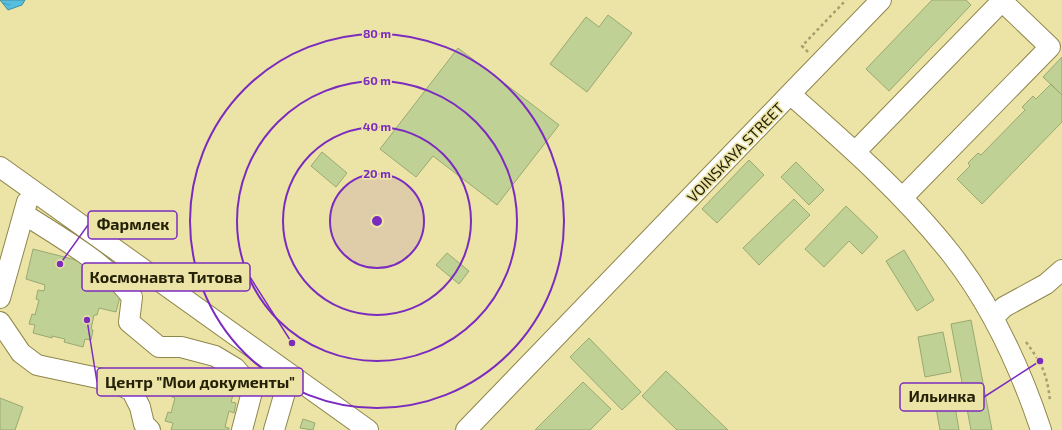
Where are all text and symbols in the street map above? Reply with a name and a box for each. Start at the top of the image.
text: 80 m [363,26,391,40]
text: 60 m [363,73,391,87]
street label: VOINSKAYA STREET [683,98,787,205]
text: 40 m [363,119,391,133]
text: 20 m [363,166,391,180]
callout: Фармлек [88,211,177,239]
text: Фармлек [97,214,169,233]
centre of rings [370,214,384,228]
callout: Космонавта Титова [82,263,250,291]
text: Космонавта Титова [90,267,242,286]
callout: Центр "Мои документы" [97,368,303,396]
text: Центр "Мои документы" [105,372,295,391]
callout: Ильинка [900,383,984,411]
text: Ильинка [908,386,976,405]

